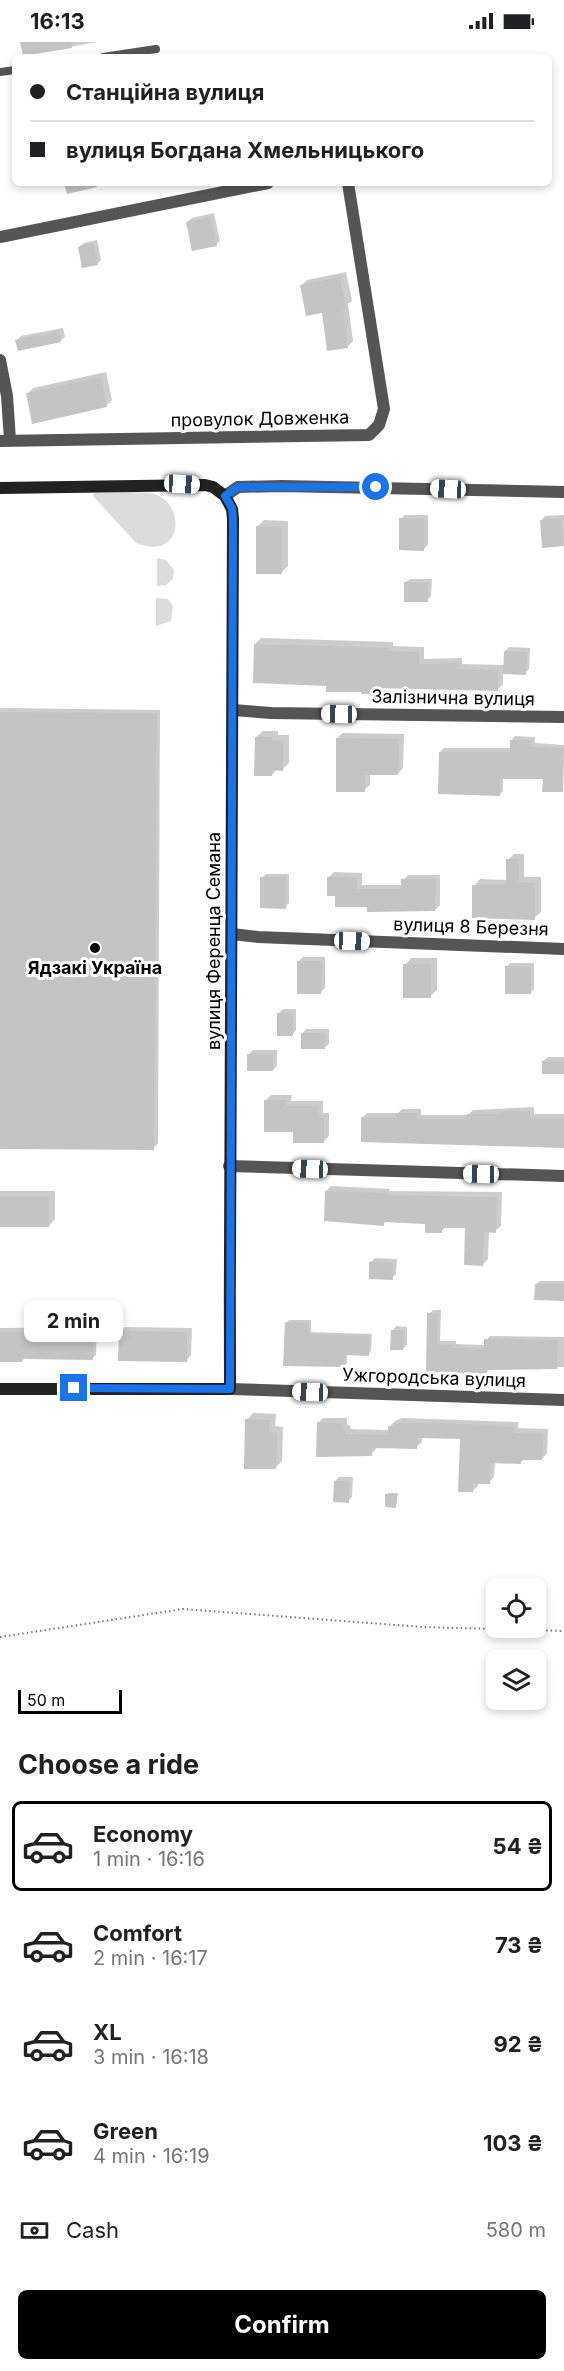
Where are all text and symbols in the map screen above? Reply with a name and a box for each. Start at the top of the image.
text: 16:13 [30,8,85,34]
text: Станційна вулиця [66,79,265,105]
text: вулиця Богдана Хмельницького [66,137,424,163]
street label: провулок Довженка [170,406,350,431]
route start [362,473,389,500]
car [164,474,200,494]
car [430,479,466,499]
street label: Залізнична вулиця [371,686,535,709]
car [321,705,357,723]
street label: вулиця Ференца Семана [203,832,224,1050]
street label: вулиця 8 Березня [393,913,549,940]
car [334,931,370,951]
marker: Ядзакі Україна [88,941,102,955]
place label: Ядзакі Україна [28,957,162,978]
car [292,1159,328,1179]
car [463,1165,499,1183]
callout: 2 min [25,1301,124,1343]
text: 2 min [47,1309,100,1333]
street label: Ужгородська вулиця [342,1364,526,1391]
route end [60,1374,87,1401]
car [292,1382,328,1402]
map controls [486,1578,546,1710]
button: locate [486,1578,546,1638]
button: layers [486,1650,546,1710]
scale bar [18,1687,122,1714]
text: 50 m [27,1690,65,1710]
text: Choose a ride [18,1748,199,1781]
icon: car [21,1819,75,1873]
text: Economy [93,1821,193,1847]
text: 54 ₴ [493,1833,543,1859]
text: 1 min · 16:16 [93,1847,205,1871]
icon: car [21,1918,75,1972]
text: Comfort [93,1920,182,1946]
text: 73 ₴ [495,1932,543,1958]
text: 2 min · 16:17 [93,1946,208,1970]
icon: car [21,2017,75,2071]
text: XL [93,2019,122,2045]
text: 92 ₴ [493,2031,543,2057]
text: 3 min · 16:18 [93,2045,209,2069]
icon: car [21,2116,75,2170]
text: Green [93,2118,158,2144]
text: 103 ₴ [483,2130,543,2156]
text: 4 min · 16:19 [93,2144,210,2168]
icon: cash [18,2214,51,2247]
text: Cash [66,2217,119,2243]
text: 580 m [486,2218,546,2242]
button: Confirm [18,2290,546,2359]

